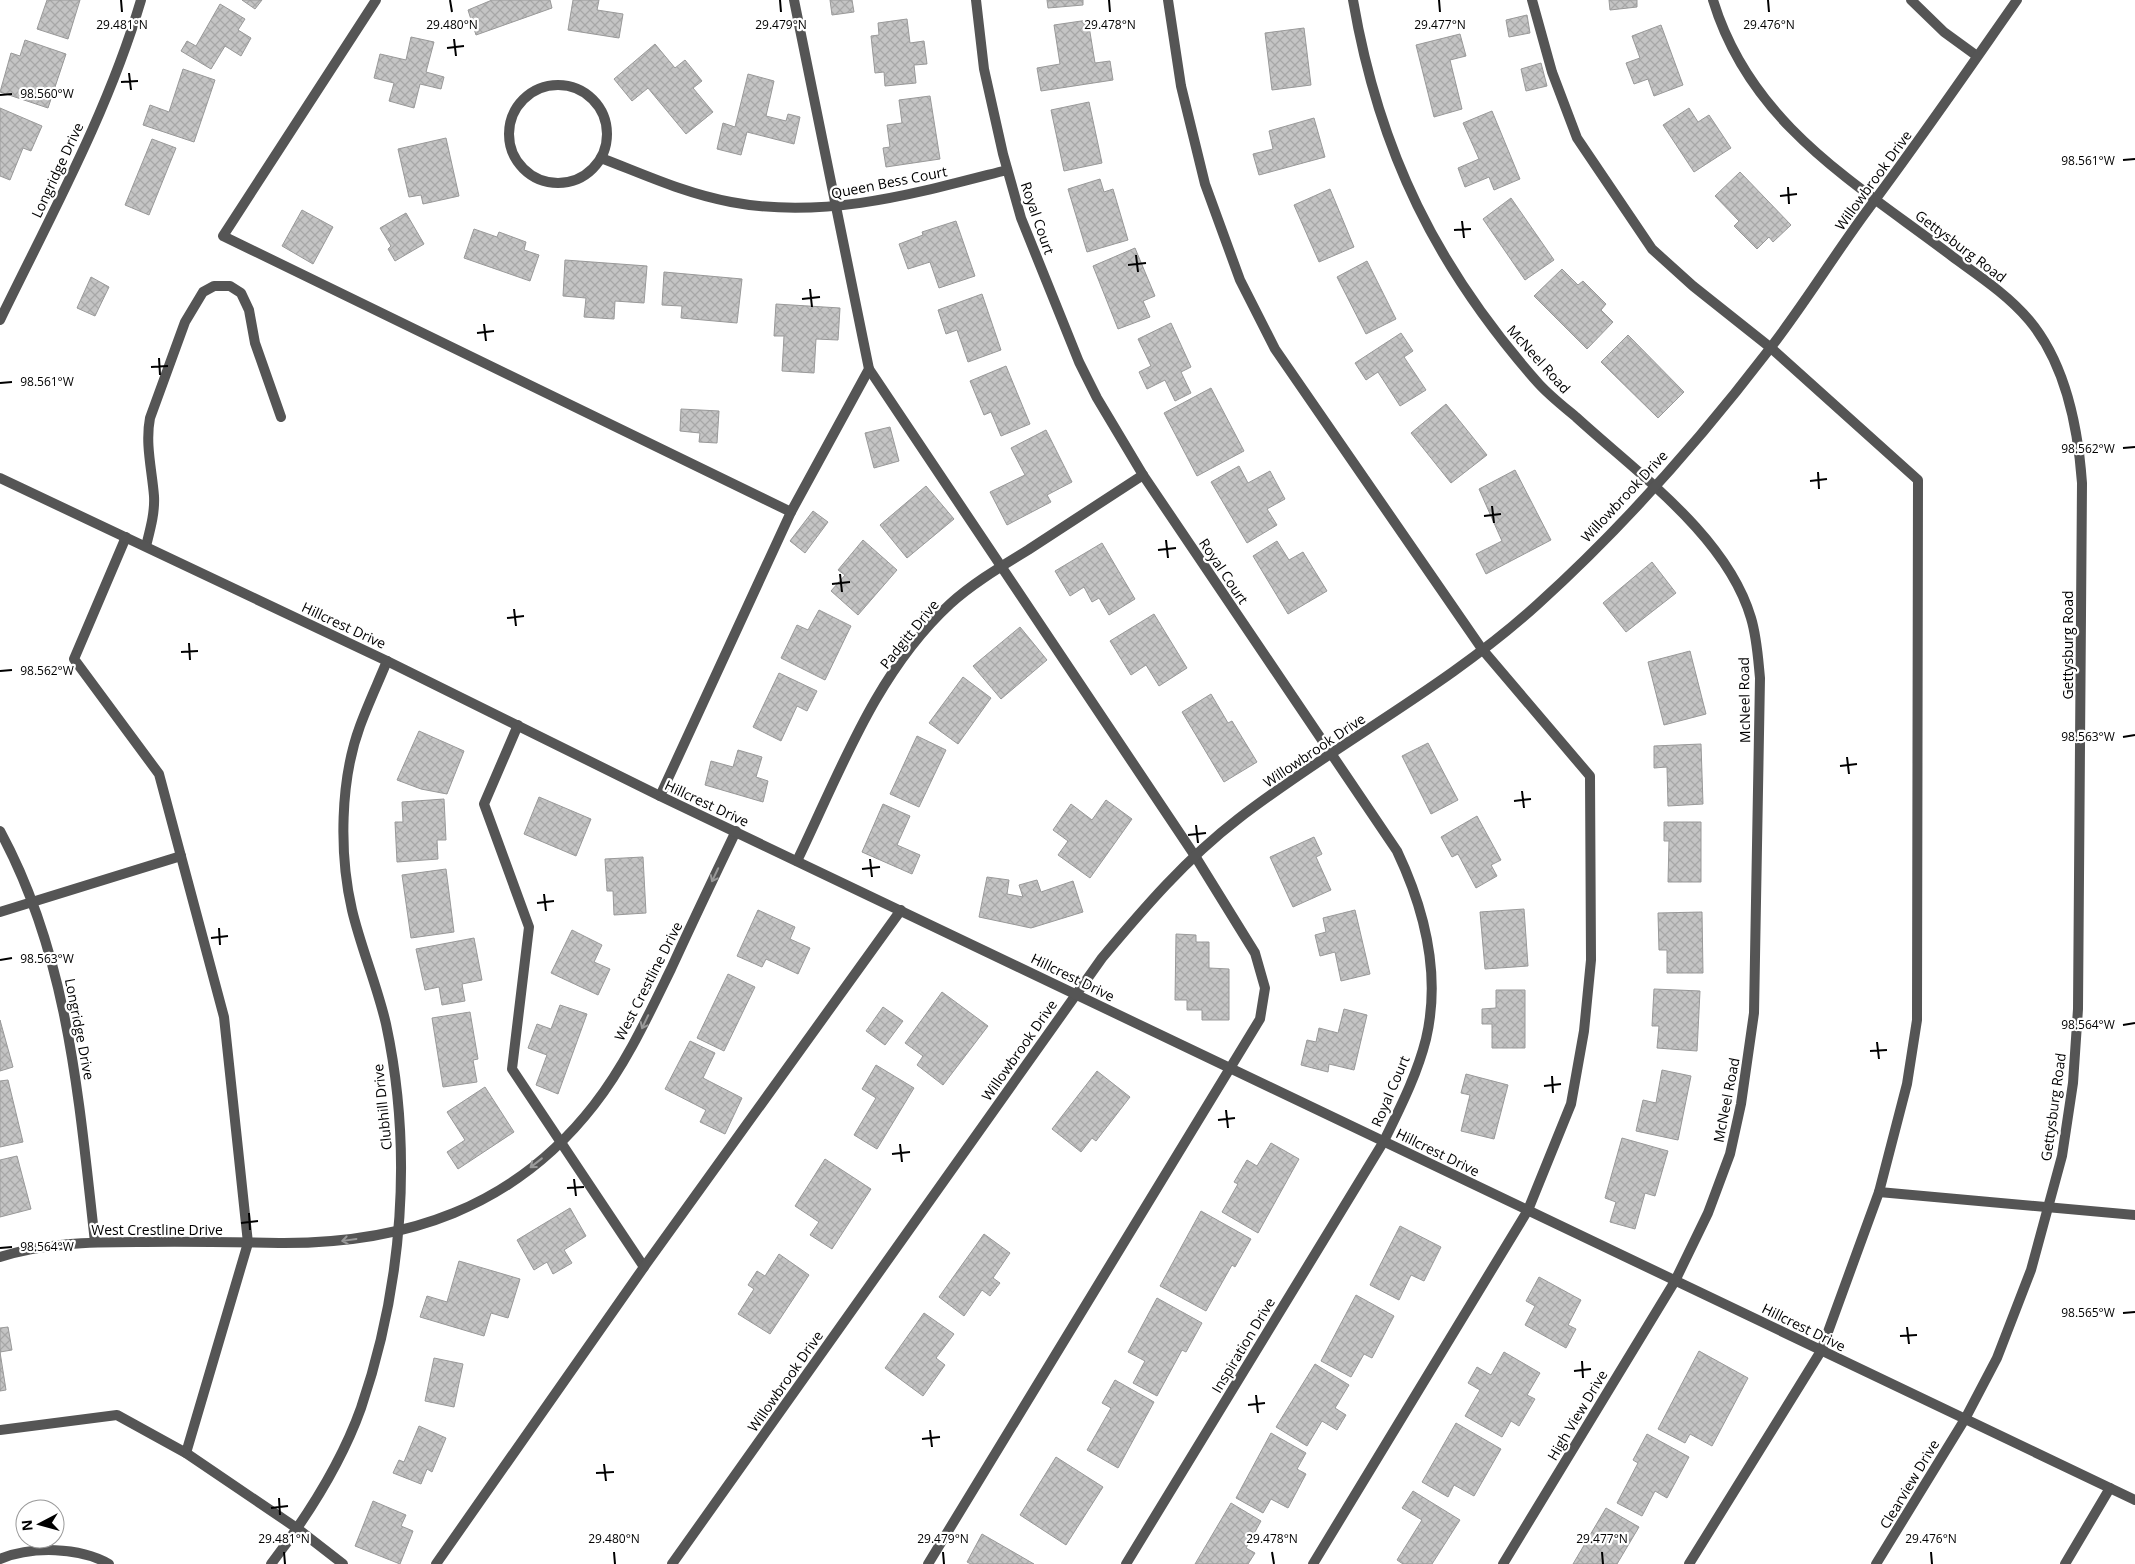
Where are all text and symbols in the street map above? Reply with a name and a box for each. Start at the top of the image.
text: 29.481°N [96,16,148,33]
text: 29.480°N [426,16,478,33]
text: 29.479°N [755,16,807,33]
text: 29.478°N [1084,16,1136,33]
text: 29.477°N [1414,16,1466,33]
text: 29.476°N [1743,16,1795,33]
text: 98.560°W [20,85,74,102]
street label: Longridge Drive [27,119,87,221]
street label: Willowbrook Drive [1830,126,1916,234]
text: 98.561°W [2061,152,2115,169]
street label: Queen Bess Court [829,161,949,203]
street label: Royal Court [1017,179,1059,257]
street label: Gettysburg Road [1912,206,2010,286]
street label: McNeel Road [1503,321,1575,397]
text: 98.561°W [20,373,74,390]
text: 98.562°W [2061,440,2115,457]
street label: Willowbrook Drive [1576,446,1672,546]
street label: Royal Court [1195,534,1253,608]
street label: Gettysburg Road [2058,590,2077,700]
street label: Padgitt Drive [875,595,943,673]
street label: Hillcrest Drive [299,597,389,653]
street label: McNeel Road [1734,657,1754,743]
text: 98.562°W [20,662,74,679]
street label: Willowbrook Drive [1259,709,1369,791]
text: 98.563°W [2061,728,2115,745]
street label: Hillcrest Drive [662,775,752,831]
one-way arrow [710,867,719,882]
street label: West Crestline Drive [610,918,686,1044]
street label: Hillcrest Drive [1028,949,1118,1005]
text: 98.563°W [20,950,74,967]
street label: Longridge Drive [61,977,99,1082]
street label: Willowbrook Drive [977,996,1061,1104]
one-way arrow [640,1014,649,1029]
text: 98.564°W [2061,1016,2115,1033]
street label: Gettysburg Road [2036,1052,2070,1162]
street label: Royal Court [1366,1053,1414,1129]
street label: McNeel Road [1708,1056,1744,1144]
street label: Clubhill Drive [368,1063,396,1151]
street label: Hillcrest Drive [1393,1124,1483,1180]
one-way arrow [530,1158,543,1169]
street label: West Crestline Drive [91,1220,223,1239]
one-way arrow [342,1235,358,1245]
text: 98.564°W [20,1238,74,1255]
street label: Inspiration Drive [1207,1294,1279,1396]
street label: Hillcrest Drive [1759,1299,1849,1355]
text: 98.565°W [2061,1304,2115,1321]
street label: Willowbrook Drive [743,1327,827,1435]
street label: High View Drive [1543,1366,1612,1464]
street label: Clearview Drive [1875,1436,1943,1532]
north arrow [15,1499,65,1549]
text: N [17,1519,37,1532]
text: 29.481°N [258,1530,310,1547]
text: 29.480°N [588,1530,640,1547]
text: 29.479°N [917,1530,969,1547]
text: 29.478°N [1246,1530,1298,1547]
text: 29.477°N [1576,1530,1628,1547]
text: 29.476°N [1905,1530,1957,1547]

